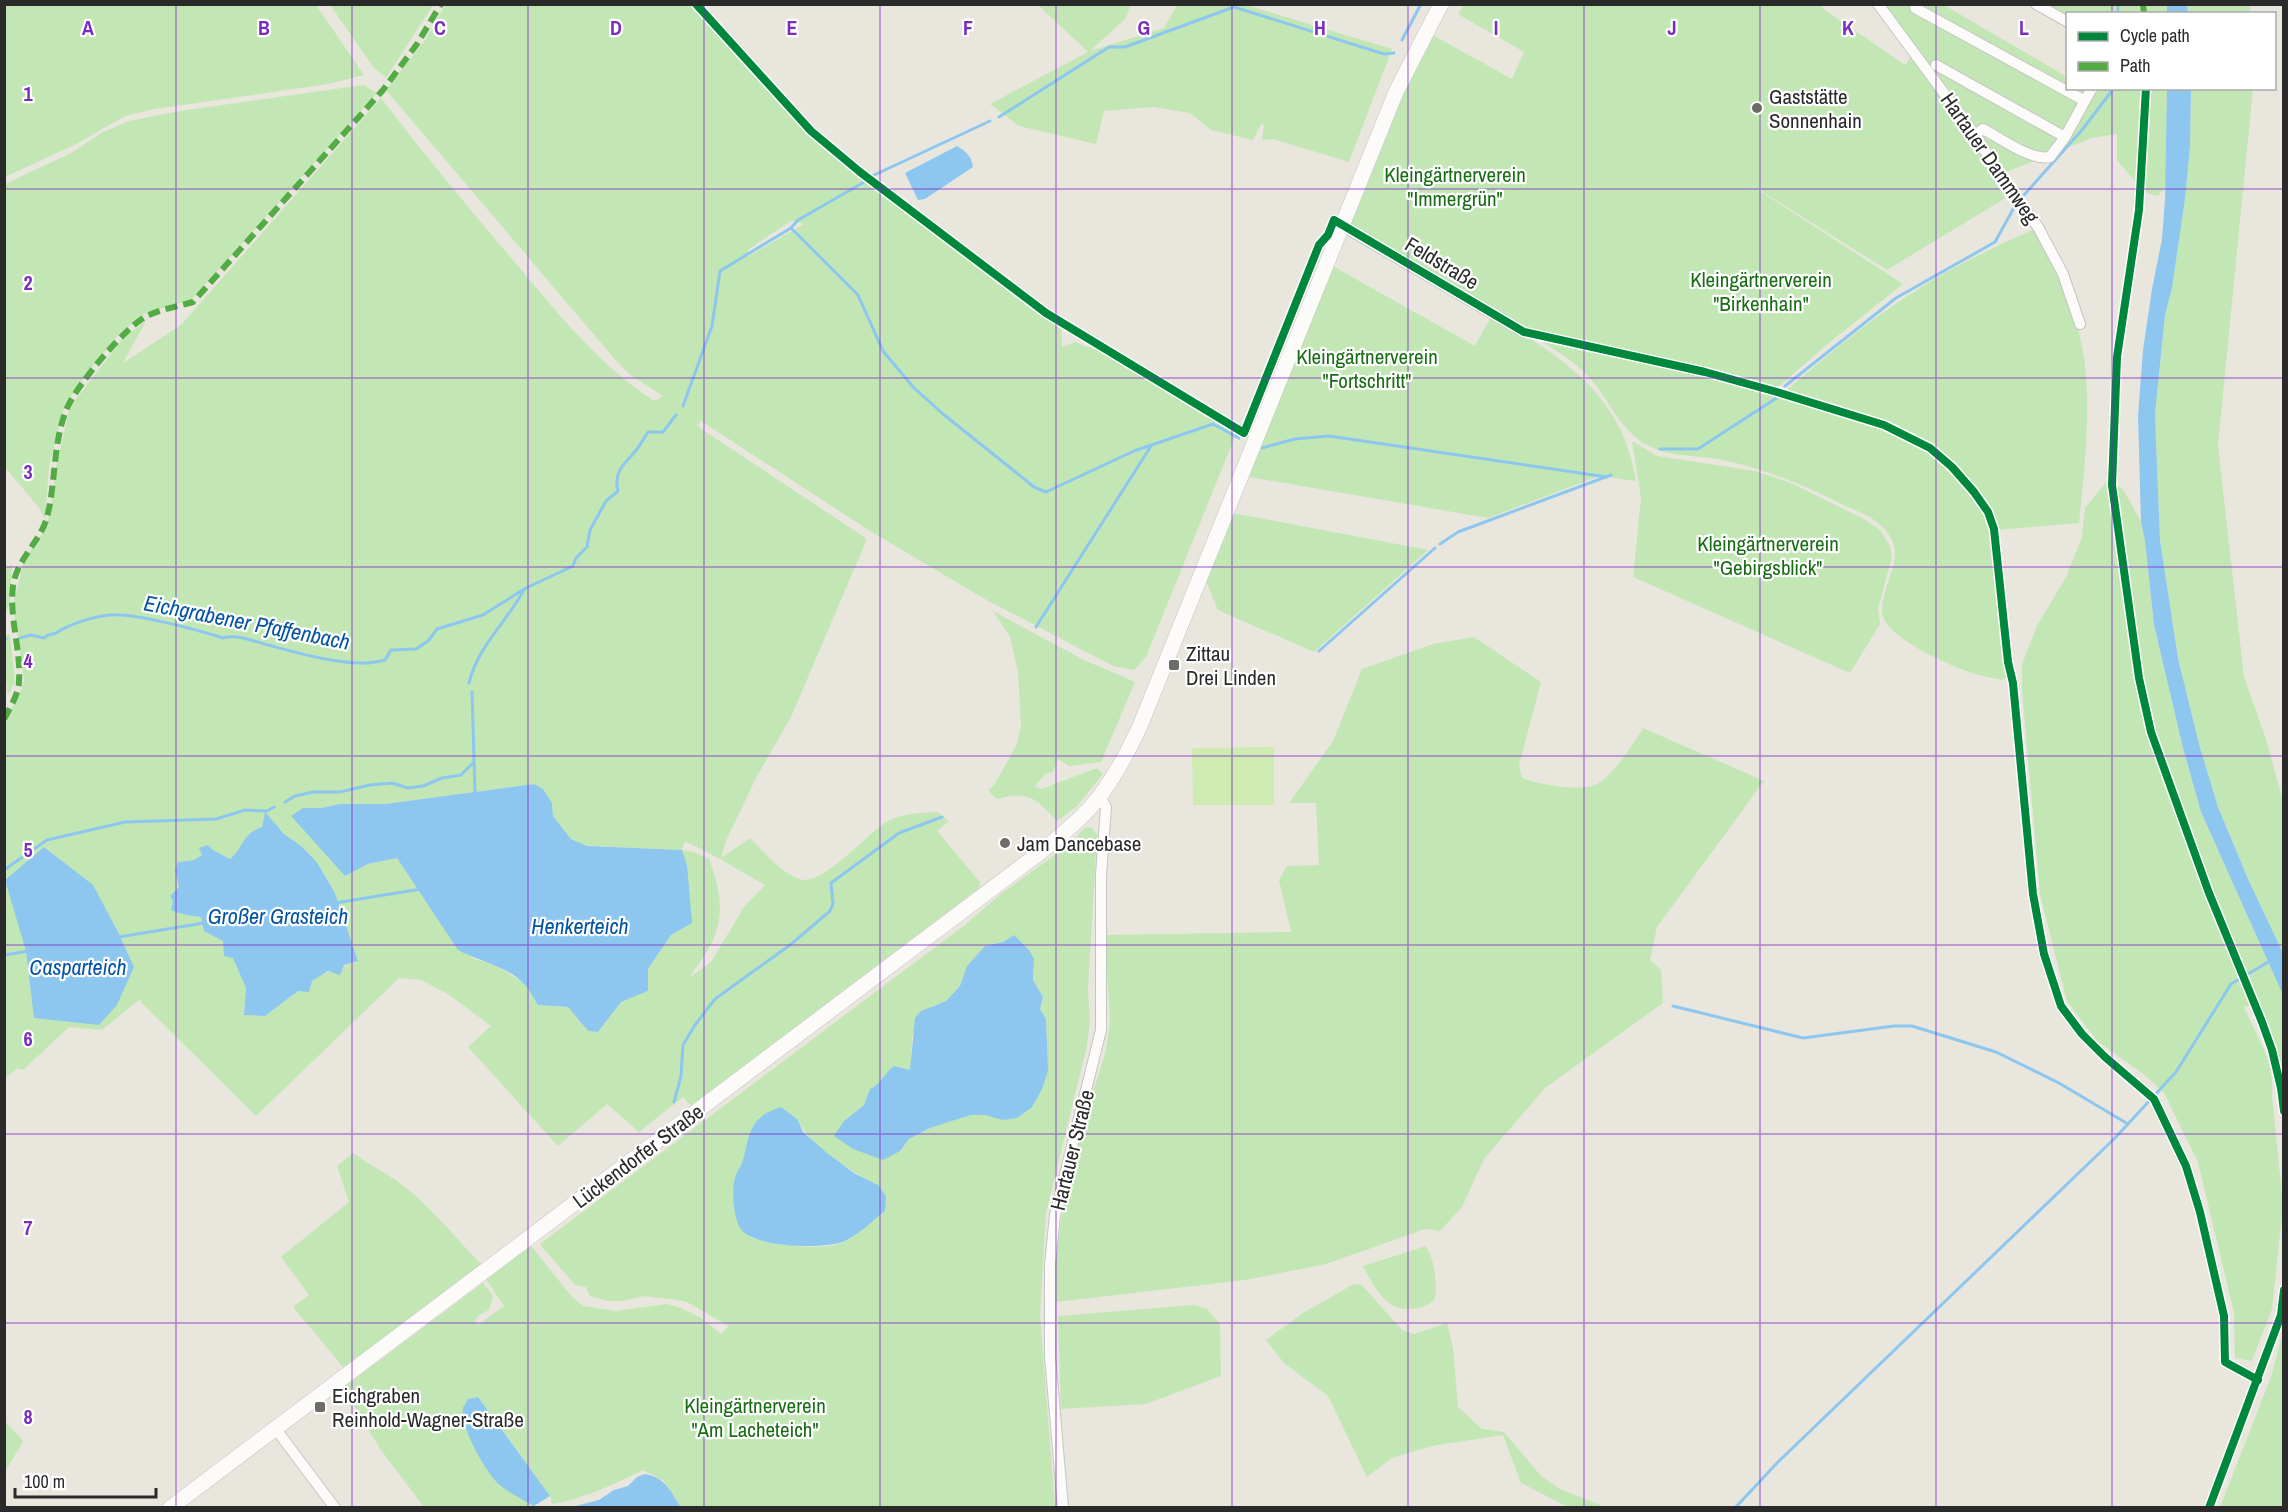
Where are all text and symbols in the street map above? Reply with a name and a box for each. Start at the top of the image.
legend [2066,12,2276,90]
text: A [82,14,94,41]
text: B [258,14,270,41]
text: C [434,14,446,41]
text: D [610,14,622,41]
text: E [787,14,798,41]
text: F [963,14,973,41]
text: G [1138,14,1150,41]
text: H [1314,14,1326,41]
text: I [1494,14,1498,41]
text: J [1667,14,1677,41]
text: K [1842,14,1854,41]
text: L [2019,14,2029,41]
text: Cycle path [2120,23,2190,48]
text: Path [2120,53,2150,78]
text: 1 [23,80,33,107]
place label: Gaststätte Sonnenhain [1769,82,1862,135]
street label: Hartauer Dammweg [1934,87,2046,230]
marker: Gaststätte Sonnenhain [1750,101,1764,115]
park label: Kleingärtnerverein "Immergrün" [1384,160,1526,213]
street label: Feldstraße [1400,230,1484,296]
park label: Kleingärtnerverein "Birkenhain" [1690,265,1832,318]
text: 2 [23,269,33,296]
park label: Kleingärtnerverein "Fortschritt" [1296,342,1438,395]
text: 3 [23,458,33,485]
park label: Kleingärtnerverein "Gebirgsblick" [1697,529,1839,582]
water label: Eichgrabener Pfaffenbach [141,587,353,657]
place label: Zittau Drei Linden [1186,639,1276,692]
text: 4 [23,647,33,674]
marker: Zittau Drei Linden [1167,658,1181,672]
place label: Jam Dancebase [1017,829,1141,858]
text: 5 [23,836,33,863]
marker: Jam Dancebase [998,836,1012,850]
water label: Großer Grasteich [208,901,348,931]
water label: Henkerteich [531,911,629,941]
water label: Casparteich [29,952,127,982]
text: 6 [23,1025,33,1052]
street label: Hartauer Straße [1043,1087,1101,1213]
street label: Lückendorfer Straße [567,1097,709,1215]
text: 7 [23,1214,33,1241]
place label: Eichgraben Reinhold-Wagner-Straße [332,1381,524,1434]
park label: Kleingärtnerverein "Am Lacheteich" [684,1391,826,1444]
marker: Eichgraben Reinhold-Wagner-Straße [313,1400,327,1414]
text: 8 [23,1403,33,1430]
scale bar [15,1461,156,1499]
text: 100 m [24,1469,65,1494]

